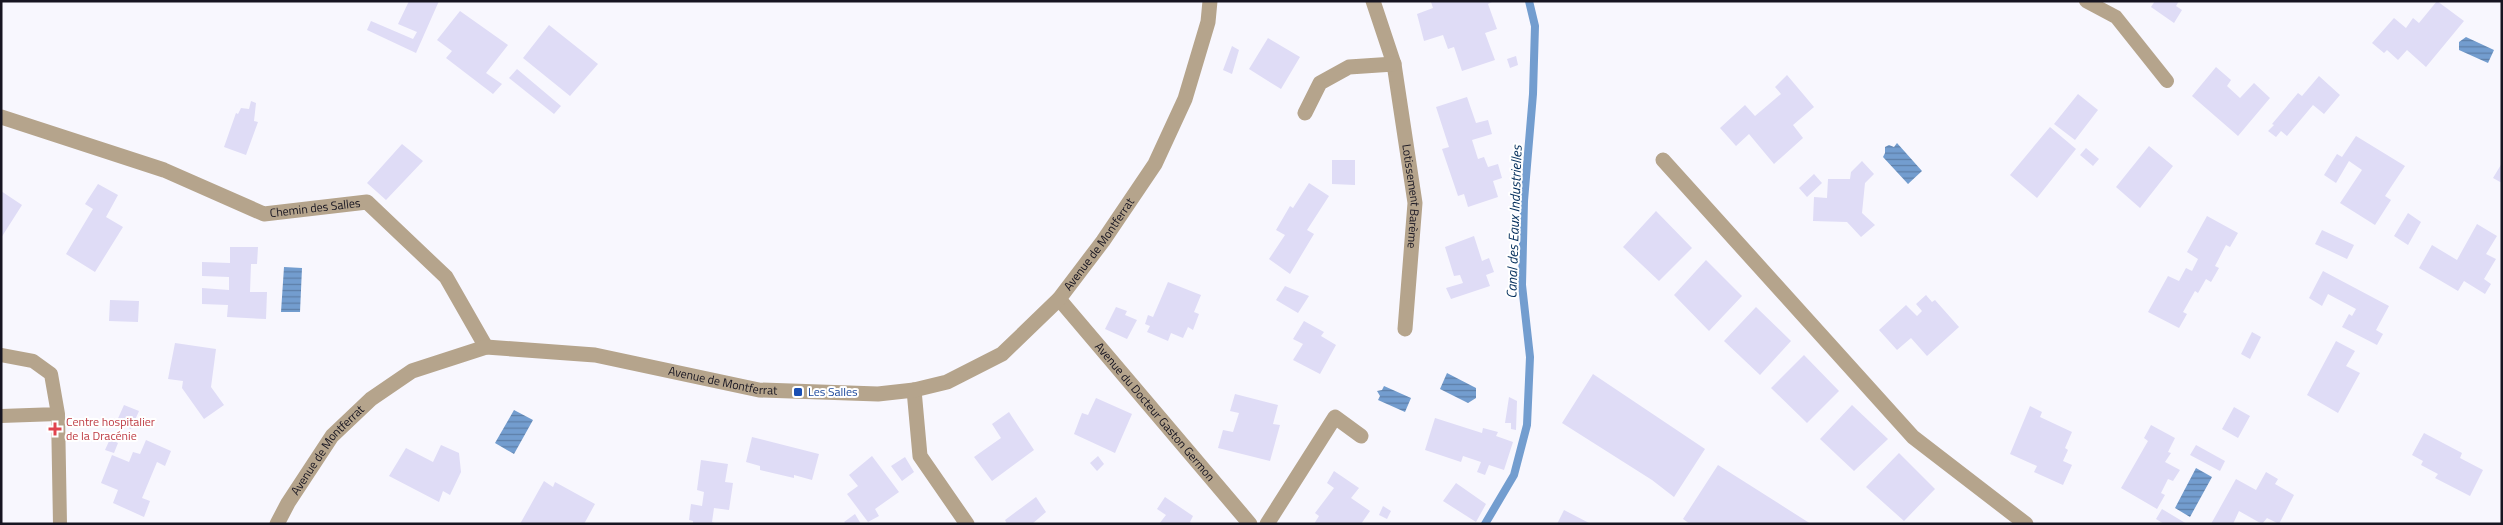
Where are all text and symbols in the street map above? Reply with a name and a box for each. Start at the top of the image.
street label: Lotissement Barème [1397,143,1425,249]
water label: Canal des Eaux Industrielles [1500,144,1527,299]
street label: Chemin des Salles [269,193,362,222]
street label: Avenue de Montferrat [1059,193,1139,295]
street label: Avenue du Docteur Gaston Germon [1090,338,1220,485]
street label: Avenue de Montferrat [667,361,778,400]
place label: Les Salles [808,382,858,401]
marker: Les Salles [792,386,804,398]
street label: Avenue de Montferrat [286,400,369,499]
place label: Centre hospitalier de la Dracénie [66,412,155,445]
marker: Centre hospitalier de la Dracénie [48,422,62,436]

